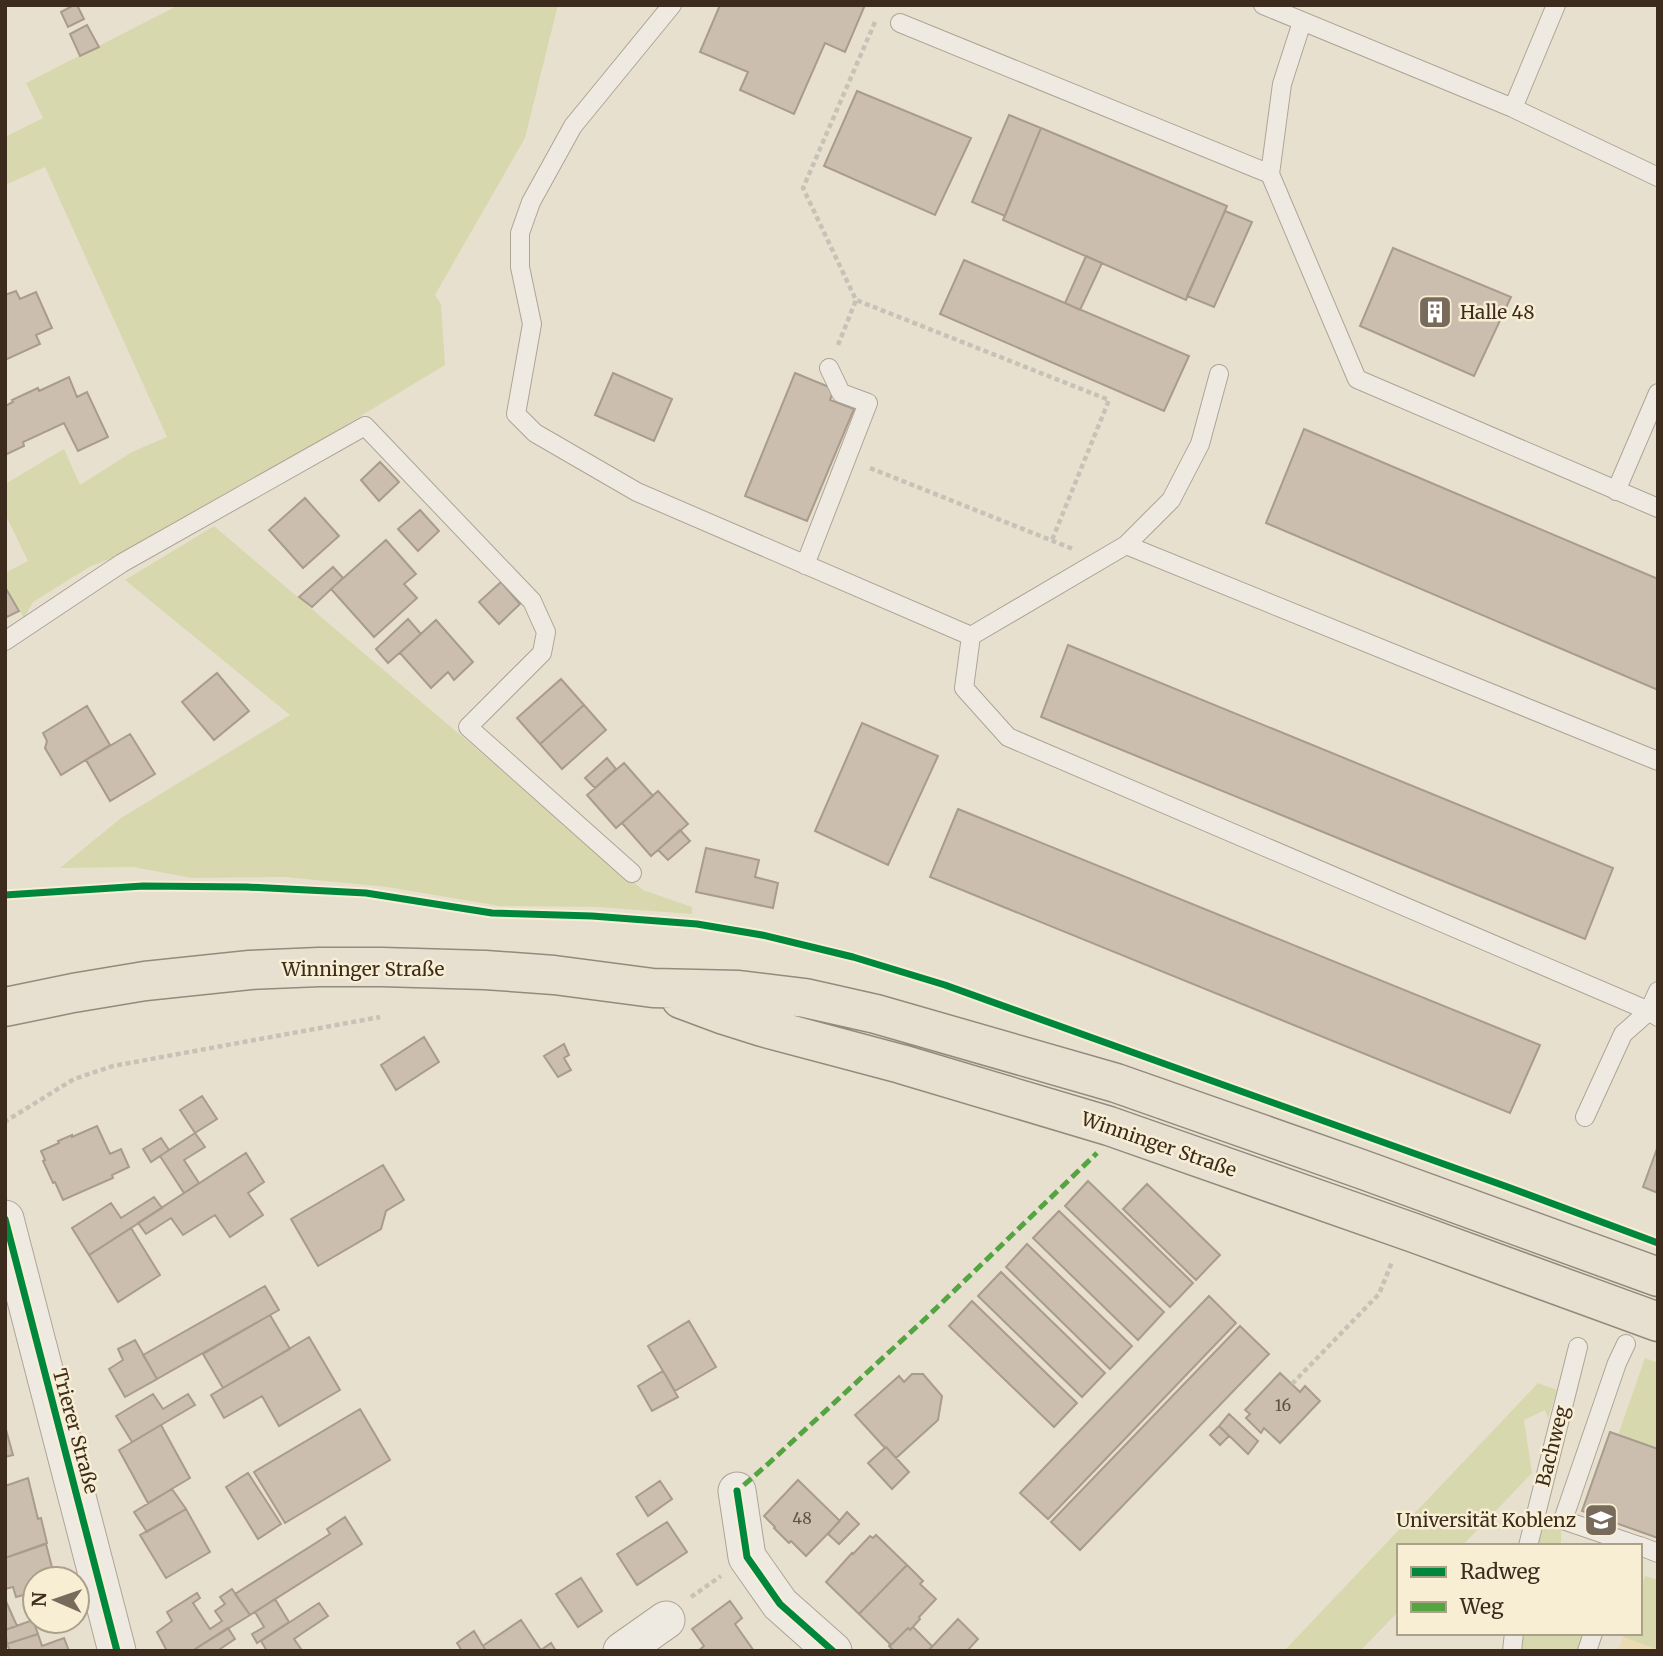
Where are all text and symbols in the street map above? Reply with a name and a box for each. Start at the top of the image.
building icon: Halle 48 [1416,293,1454,331]
place label: Halle 48 [1460,300,1535,324]
street label: Winninger Straße [281,957,444,981]
street label: Winninger Straße [1077,1106,1240,1182]
street label: Trierer Straße [48,1366,104,1496]
house number: 16 [1275,1395,1291,1415]
street label: Bachweg [1530,1403,1574,1489]
school or university icon: Universität Koblenz [1582,1501,1620,1539]
house number: 48 [792,1508,812,1528]
place label: Universität Koblenz [1396,1508,1576,1532]
legend [1397,1544,1642,1635]
text: Radweg [1460,1558,1540,1585]
north arrow [21,1565,91,1635]
text: N [27,1591,51,1607]
text: Weg [1459,1593,1504,1620]

